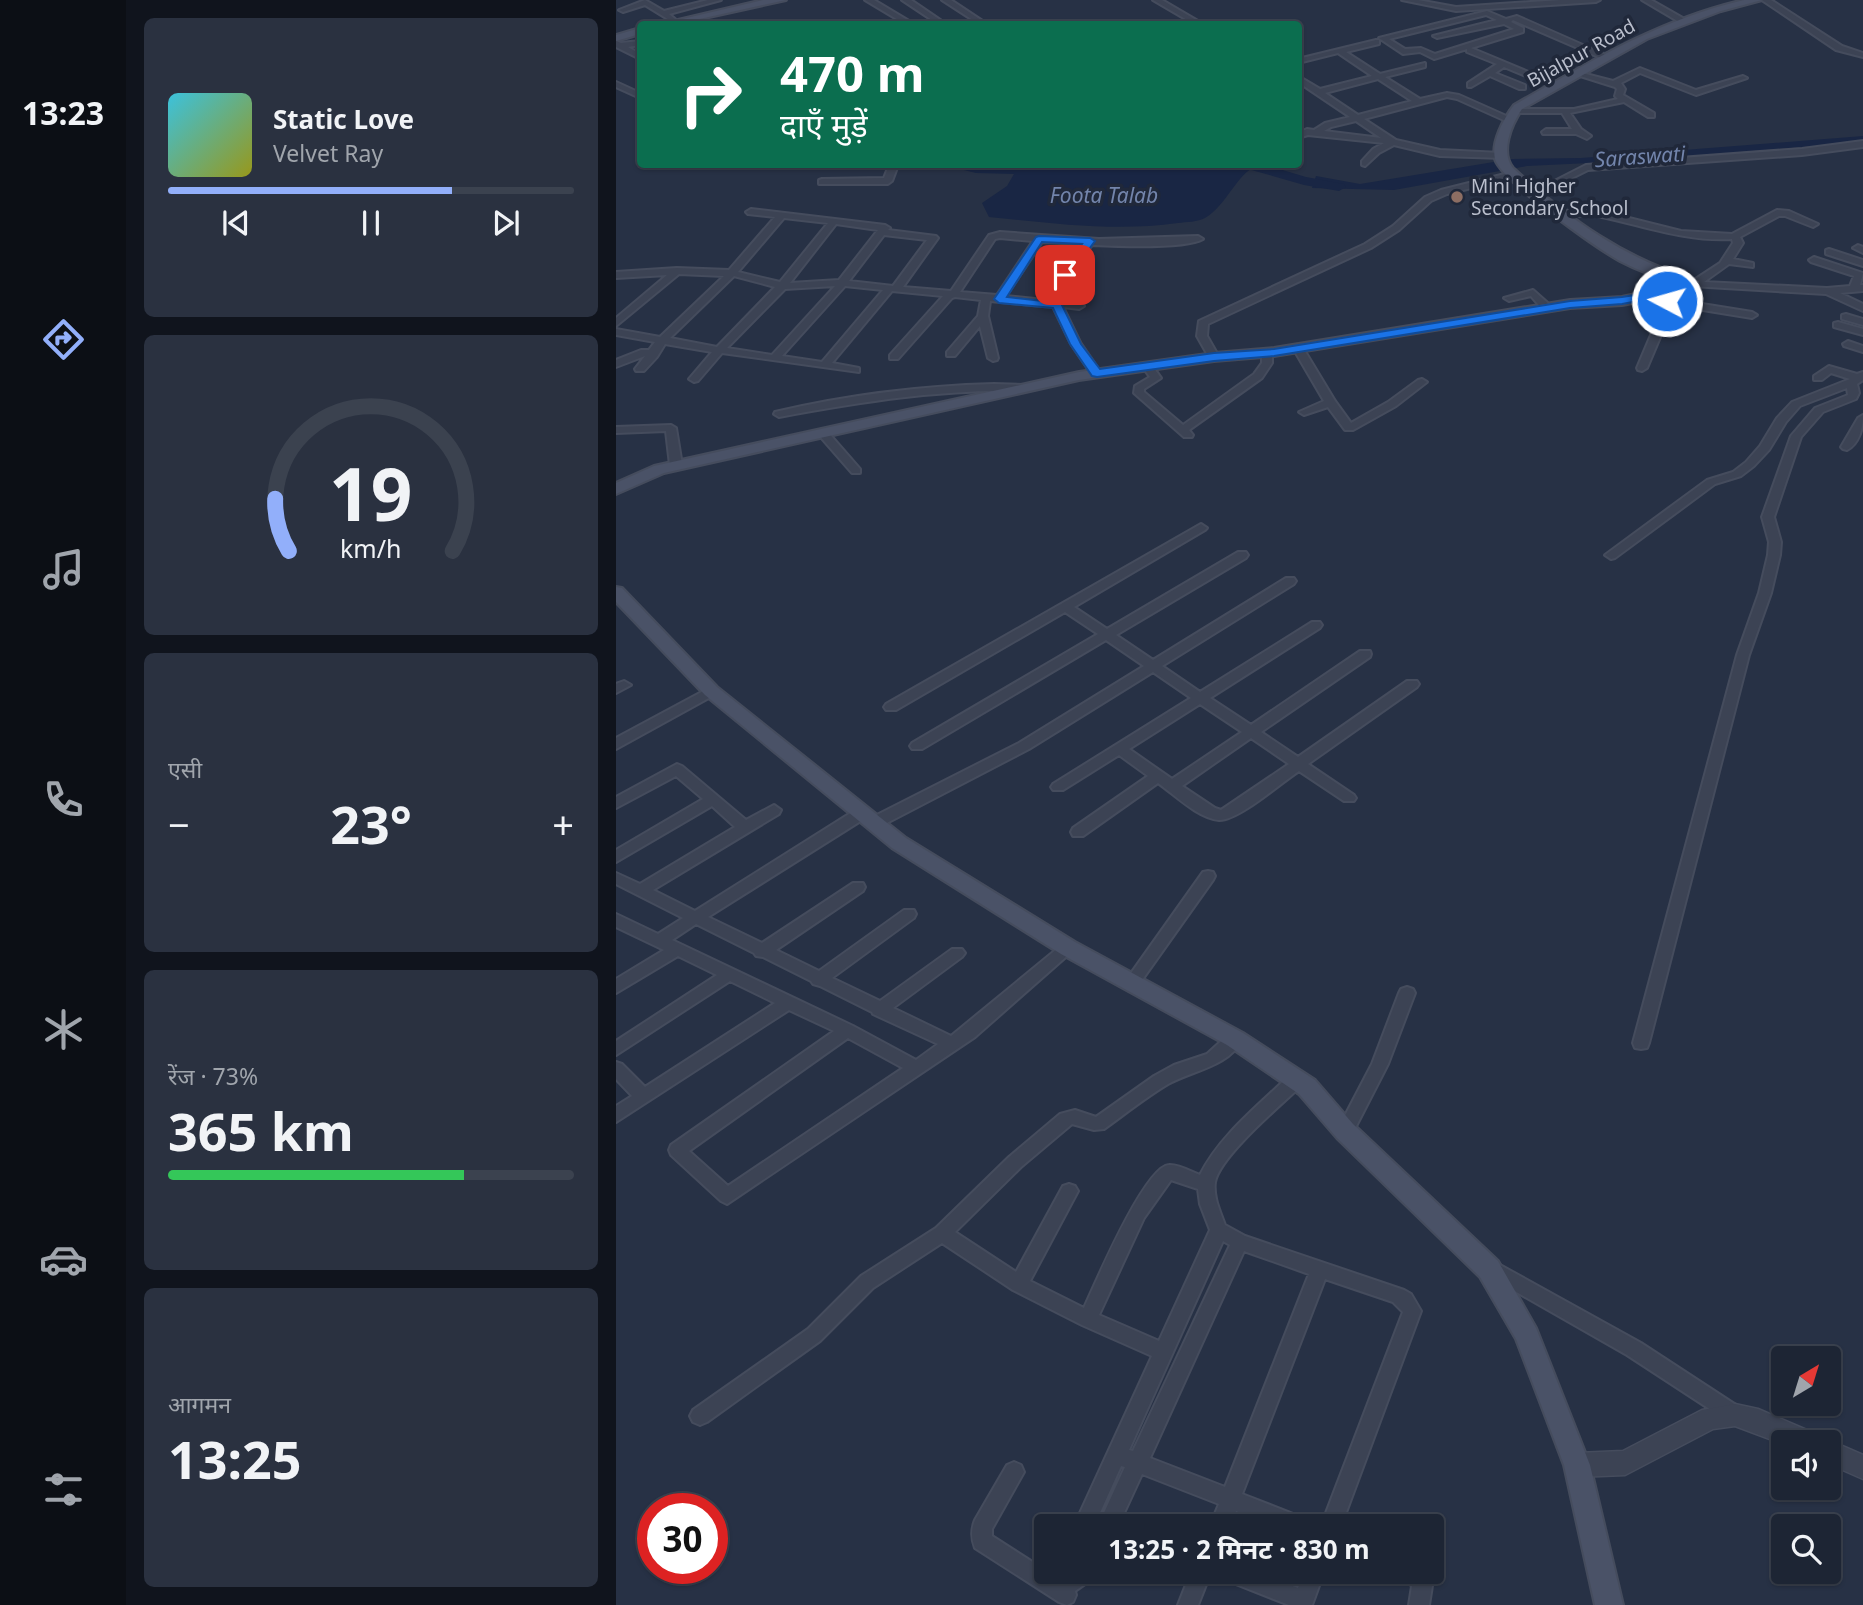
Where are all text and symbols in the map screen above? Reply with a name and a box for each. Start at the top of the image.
street label: Bijalpur Road [1522,13,1640,93]
text: 470 m [780,40,925,106]
icon: right [665,49,756,140]
text: 13:23 [22,91,104,134]
text: Static Love [273,101,414,137]
text: दाएँ मुड़ें [780,103,868,146]
text: Velvet Ray [273,137,383,169]
water label: Saraswati [1594,139,1687,173]
place label: Mini Higher Secondary School [1471,173,1629,221]
water label: Foota Talab [1050,181,1158,209]
marker: Mini Higher Secondary School [1449,189,1465,205]
icon: previous [217,204,255,242]
icon: pause [352,204,390,242]
icon: next [487,204,525,242]
pin [1035,245,1095,305]
icon: arrive [1046,256,1084,294]
position arrow [1630,264,1704,338]
icon: directions [39,315,88,364]
text: 19 [329,444,413,543]
text: km/h [340,531,402,565]
icon: music [39,545,88,594]
text: एसी [168,753,202,785]
icon: phone [39,775,88,824]
text: 23° [330,788,412,859]
text: − [168,798,190,850]
text: + [552,798,574,850]
icon: climate [39,1005,88,1054]
text: रेंज · 73% [168,1060,258,1092]
text: 365 km [168,1095,354,1166]
icon: car [39,1235,88,1284]
north arrow [1771,1346,1841,1416]
map controls [1771,1346,1841,1584]
text: आगमन [168,1388,231,1420]
text: 13:25 [168,1423,302,1494]
button: sound [1771,1430,1841,1500]
icon: filters [39,1465,88,1514]
speed limit sign: 30 [637,1493,728,1584]
button: search [1771,1514,1841,1584]
text: 13:25 · 2 मिनट · 830 m [1108,1531,1370,1567]

